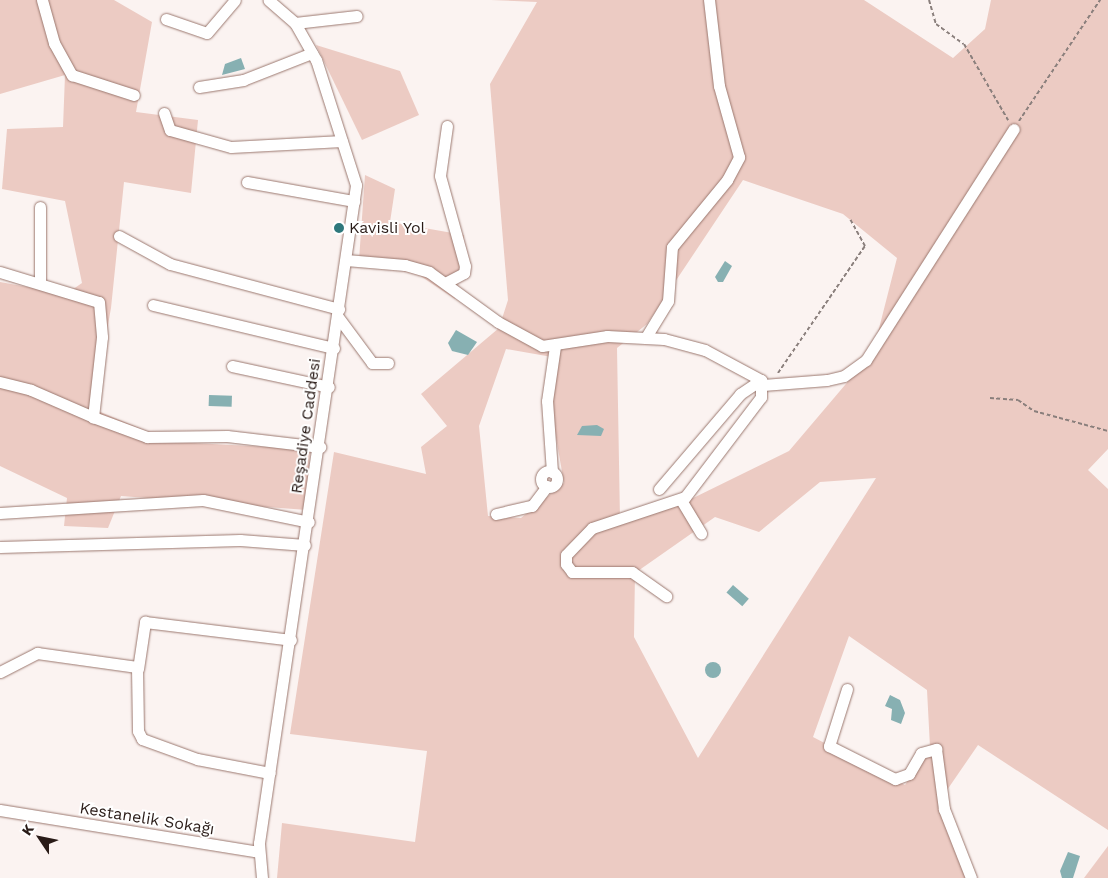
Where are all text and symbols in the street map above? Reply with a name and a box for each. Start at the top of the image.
place label: Kavisli Yol [349,218,426,238]
marker: Kavisli Yol [333,222,345,234]
street label: Reşadiye Caddesi [287,357,325,495]
street label: Kestanelik Sokağı [78,799,216,839]
north arrow [15,813,65,863]
text: K [18,821,37,838]

